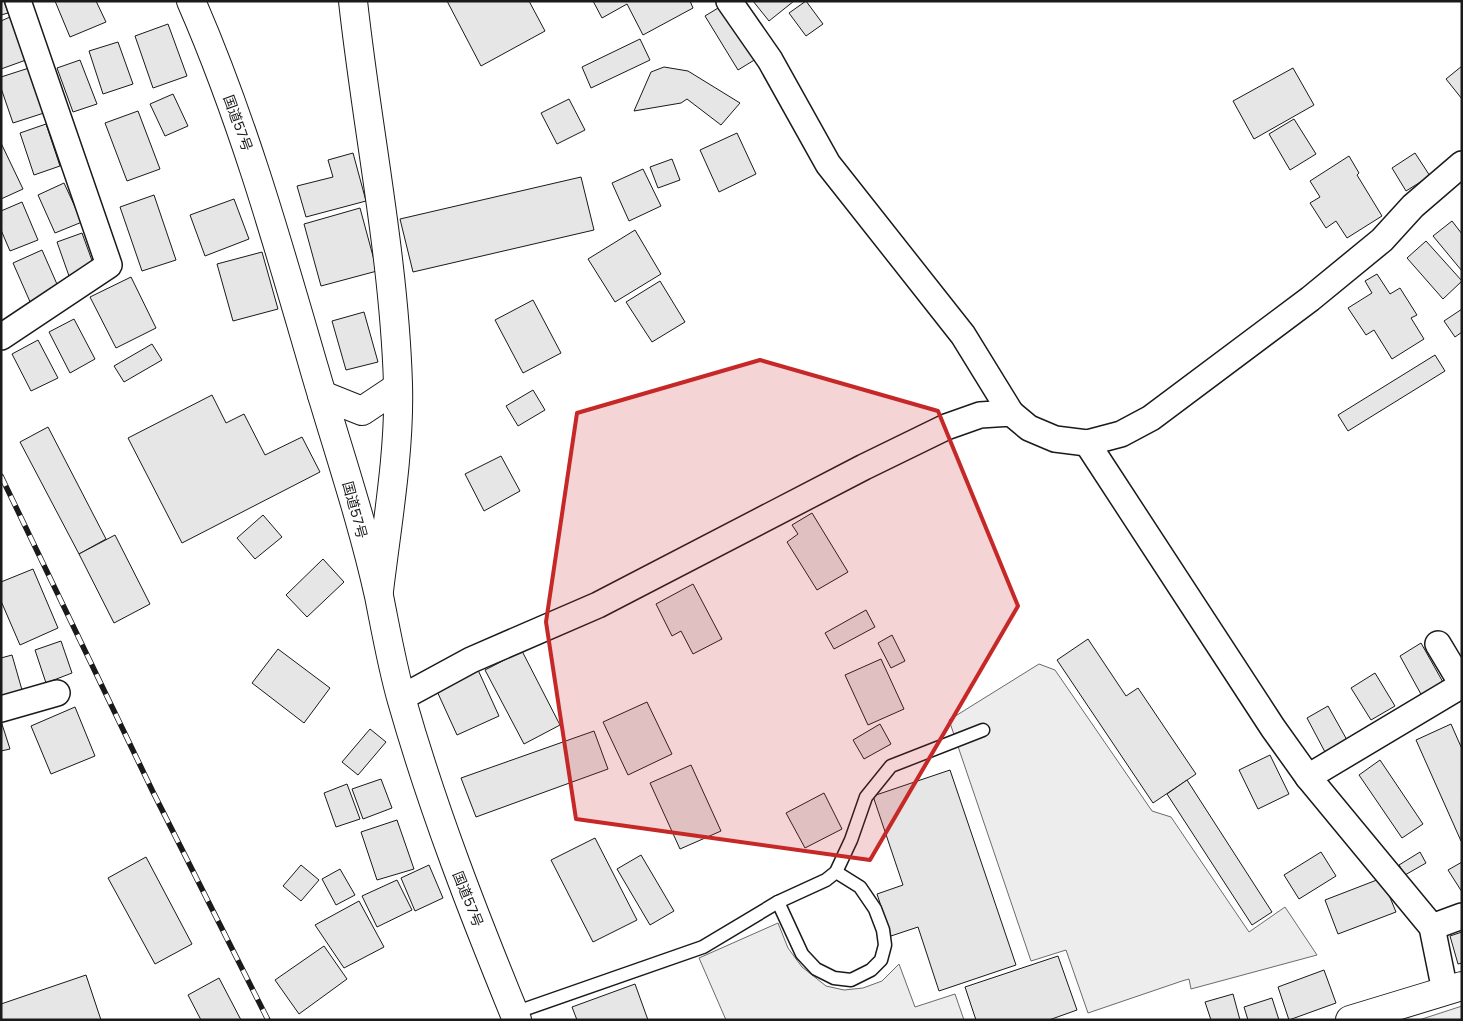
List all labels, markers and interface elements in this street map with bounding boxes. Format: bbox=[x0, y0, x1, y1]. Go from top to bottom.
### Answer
street label: 国道57号 bbox=[219, 92, 257, 154]
street label: 国道57号 bbox=[338, 479, 372, 541]
street label: 国道57号 bbox=[448, 868, 488, 930]

